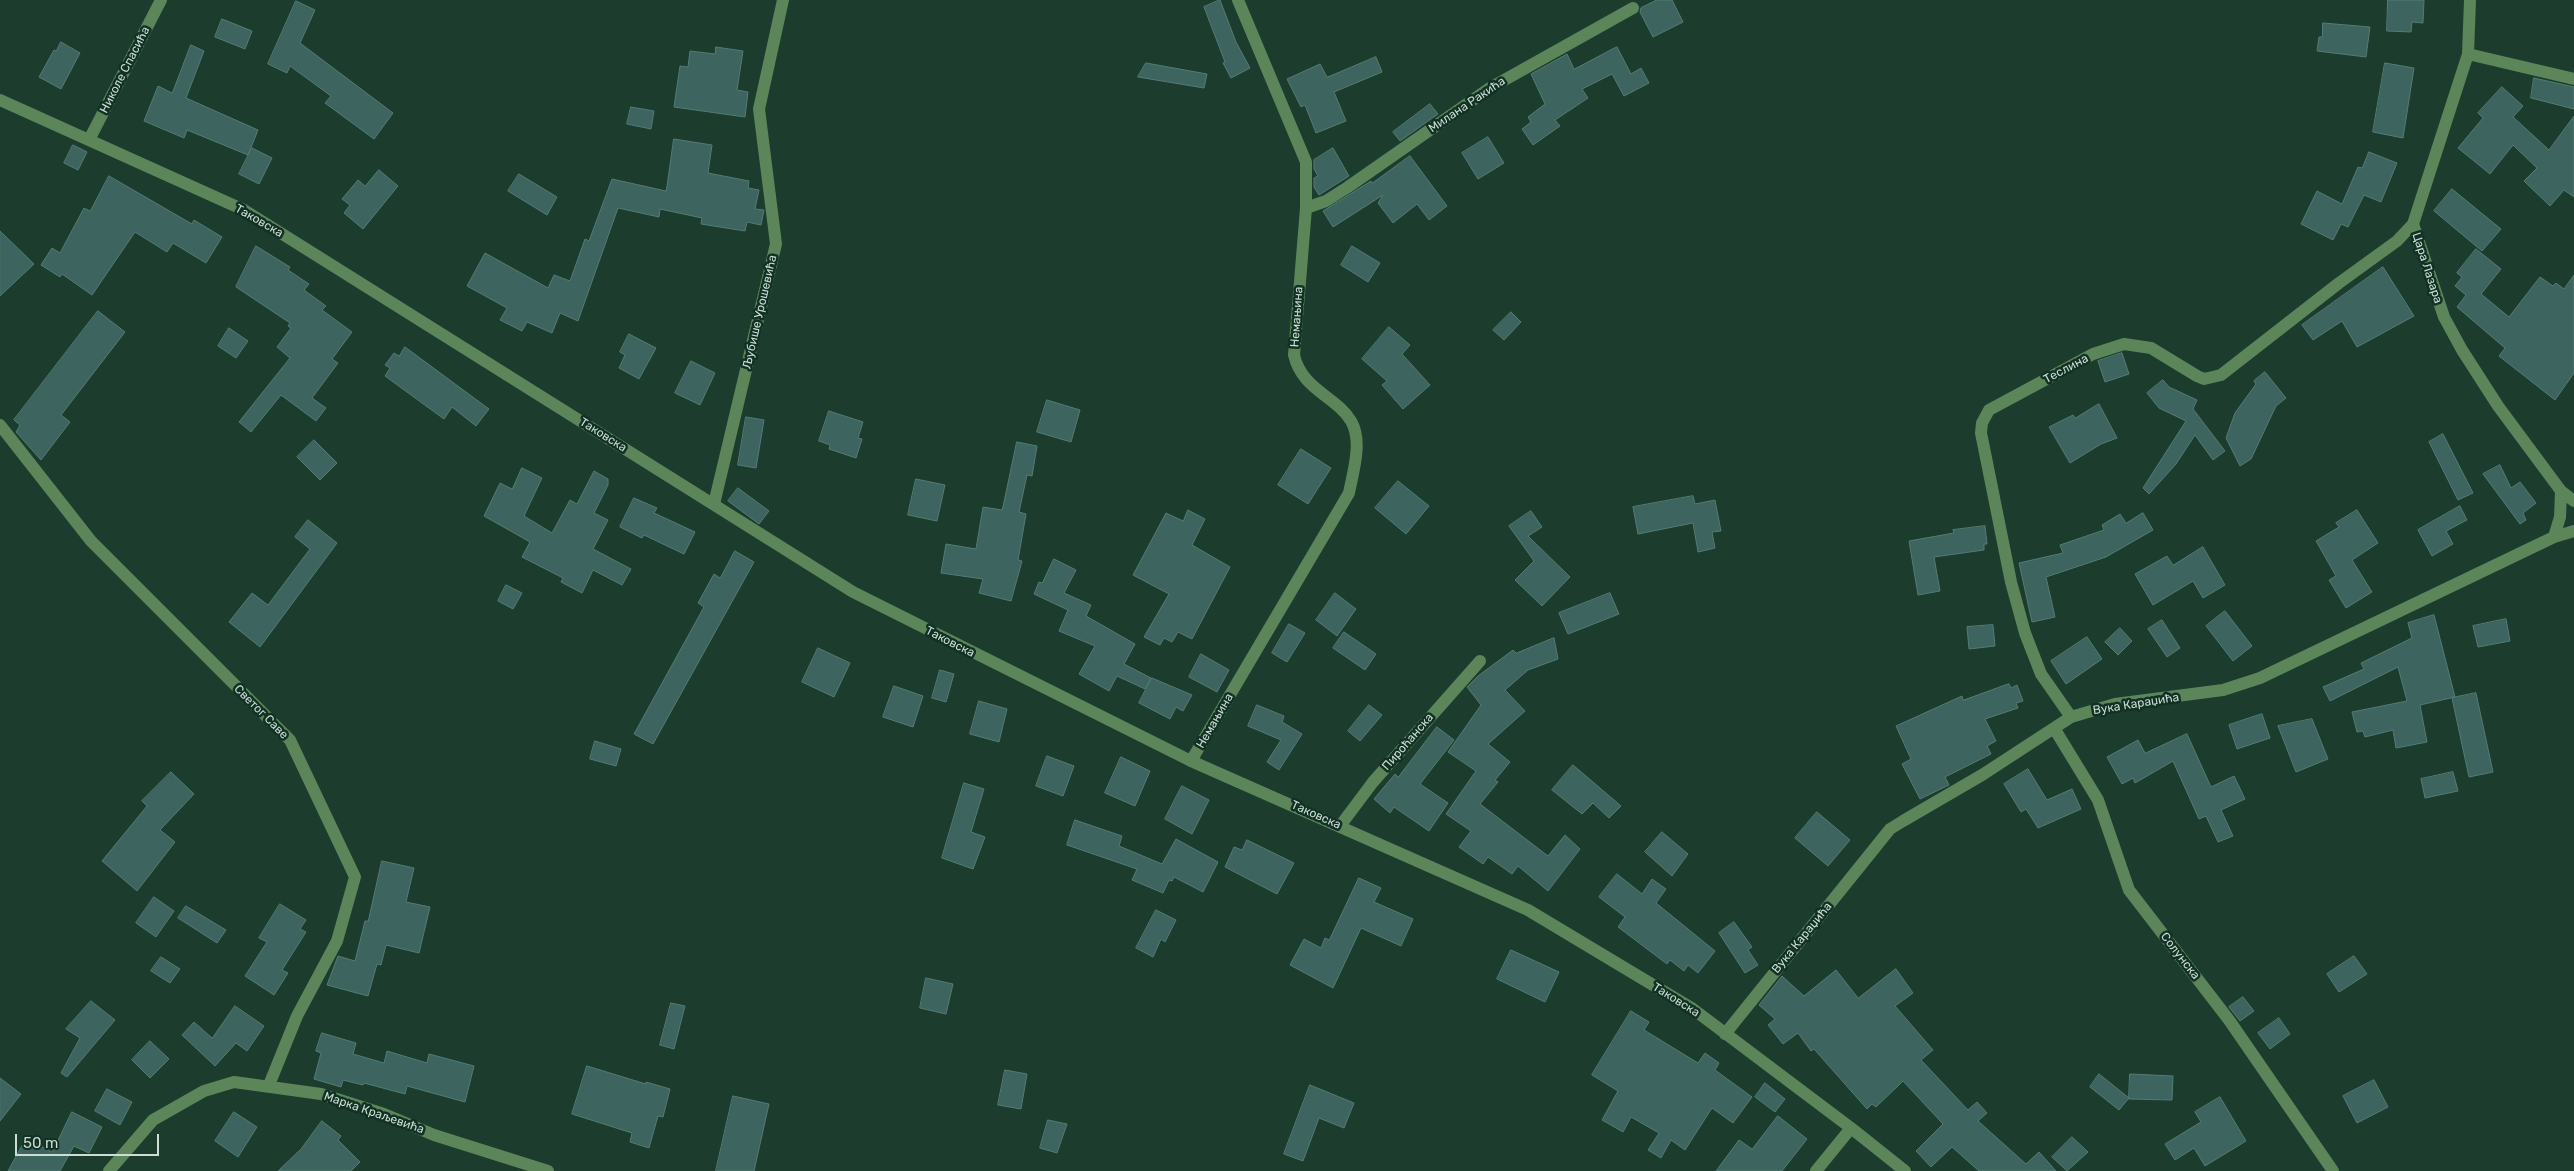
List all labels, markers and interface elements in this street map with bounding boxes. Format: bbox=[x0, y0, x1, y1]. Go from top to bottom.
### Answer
street label: Николе Спасића bbox=[97, 24, 153, 116]
street label: Милана Ракића bbox=[1426, 74, 1508, 136]
street label: Таковска bbox=[232, 202, 286, 240]
street label: Цара Лазара bbox=[2409, 231, 2445, 305]
street label: Љубише Урошевића bbox=[740, 254, 780, 370]
street label: Немањина bbox=[1288, 286, 1306, 348]
street label: Теслина bbox=[2041, 351, 2091, 387]
street label: Таковска bbox=[577, 415, 629, 455]
street label: Таковска bbox=[923, 624, 977, 660]
street label: Светог Саве bbox=[231, 682, 291, 742]
street label: Вука Караџића bbox=[2092, 690, 2180, 718]
street label: Немањина bbox=[1194, 691, 1236, 751]
street label: Пироћанска bbox=[1379, 711, 1437, 773]
street label: Таковска bbox=[1289, 798, 1343, 832]
street label: Вука Караџића bbox=[1769, 900, 1835, 976]
street label: Солунска bbox=[2157, 930, 2203, 982]
street label: Таковска bbox=[1650, 980, 1702, 1020]
street label: Марка Краљевића bbox=[322, 1089, 426, 1137]
scale bar bbox=[18, 1124, 161, 1156]
text: 50 m bbox=[23, 1134, 58, 1152]

